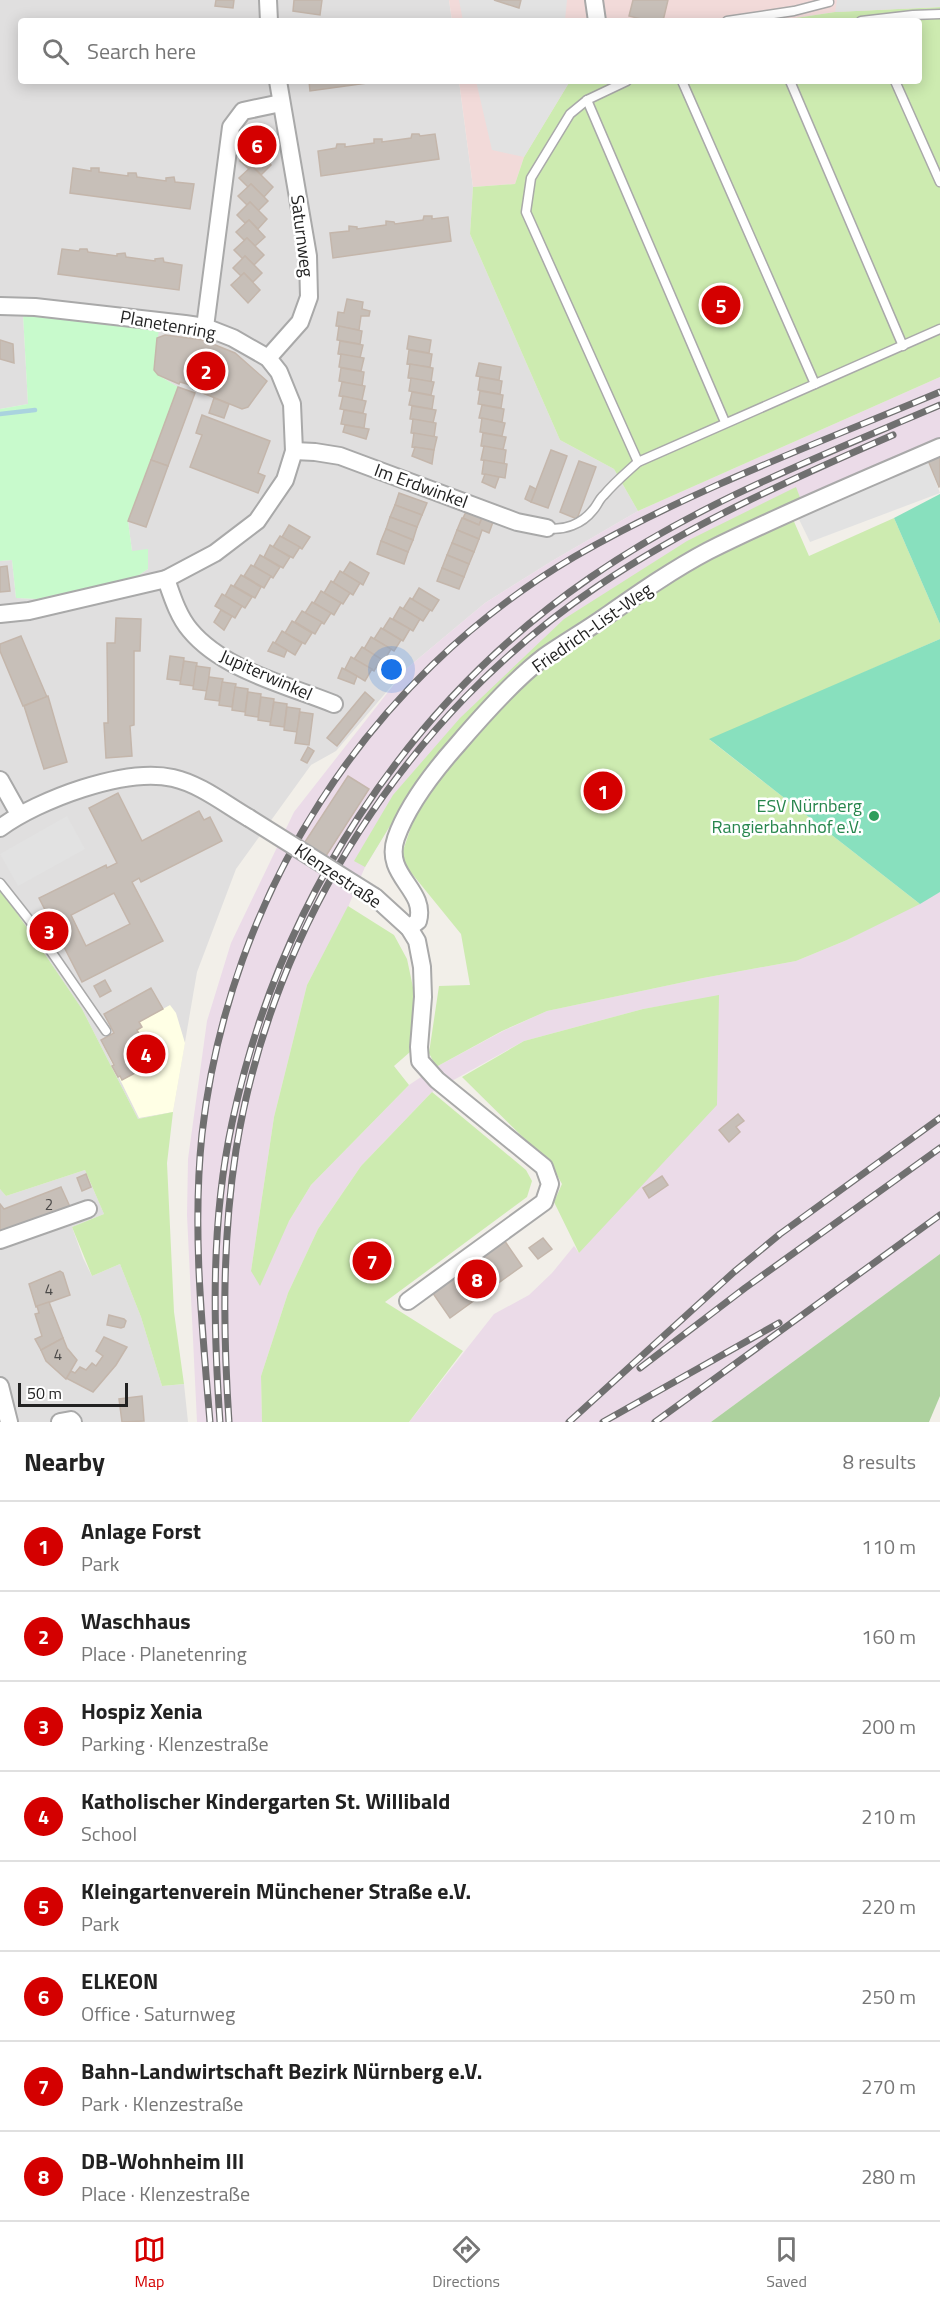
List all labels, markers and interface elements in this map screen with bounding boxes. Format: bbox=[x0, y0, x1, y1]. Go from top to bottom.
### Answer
search box bbox=[18, 18, 922, 84]
text: Search here bbox=[87, 34, 196, 68]
icon: search bbox=[39, 35, 72, 68]
pin: 6 bbox=[238, 122, 276, 168]
street label: Saturnweg bbox=[284, 193, 321, 278]
pin: 5 bbox=[702, 282, 740, 328]
street label: Planetenring bbox=[118, 303, 218, 346]
pin: 2 bbox=[186, 348, 226, 394]
street label: Im Erdwinkel bbox=[371, 456, 472, 515]
street label: Friedrich-List-Weg bbox=[526, 576, 658, 679]
street label: Jupiterwinkel bbox=[216, 642, 317, 707]
your location bbox=[377, 655, 406, 684]
pin: 1 bbox=[584, 768, 622, 814]
place label: ESV Nürnberg Rangierbahnhof e.V. bbox=[711, 792, 862, 840]
marker: ESV Nürnberg Rangierbahnhof e.V. bbox=[867, 809, 881, 823]
street label: Klenzestraße bbox=[289, 837, 387, 915]
pin: 3 bbox=[29, 908, 68, 954]
pin: 4 bbox=[126, 1032, 166, 1076]
house number: 2 bbox=[45, 1193, 53, 1216]
pin: 7 bbox=[352, 1238, 392, 1284]
pin: 8 bbox=[458, 1256, 496, 1302]
house number: 4 bbox=[45, 1278, 53, 1301]
house number: 4 bbox=[54, 1343, 62, 1366]
scale bar bbox=[18, 1380, 128, 1408]
text: 50 m bbox=[27, 1381, 62, 1405]
text: Nearby bbox=[24, 1442, 105, 1481]
text: 8 results bbox=[843, 1446, 916, 1477]
text: Anlage Forst bbox=[81, 1514, 201, 1548]
text: 1 bbox=[38, 1531, 49, 1562]
text: 110 m bbox=[861, 1531, 916, 1562]
text: Park bbox=[81, 1548, 119, 1579]
text: Waschhaus bbox=[81, 1604, 191, 1638]
text: 2 bbox=[38, 1621, 49, 1652]
text: 160 m bbox=[861, 1621, 916, 1652]
text: Place · Planetenring bbox=[81, 1638, 247, 1669]
text: Hospiz Xenia bbox=[81, 1694, 203, 1728]
text: 3 bbox=[38, 1711, 49, 1742]
text: 200 m bbox=[861, 1711, 916, 1742]
text: Parking · Klenzestraße bbox=[81, 1728, 269, 1759]
text: Katholischer Kindergarten St. Willibald bbox=[81, 1784, 450, 1818]
text: 4 bbox=[38, 1801, 49, 1832]
text: 210 m bbox=[861, 1801, 916, 1832]
text: School bbox=[81, 1818, 137, 1849]
text: Kleingartenverein Münchener Straße e.V. bbox=[81, 1874, 471, 1908]
text: 5 bbox=[38, 1891, 49, 1922]
text: 220 m bbox=[861, 1891, 916, 1922]
text: Park bbox=[81, 1908, 119, 1939]
text: ELKEON bbox=[81, 1964, 158, 1998]
text: 6 bbox=[38, 1981, 49, 2012]
text: 250 m bbox=[861, 1981, 916, 2012]
text: Office · Saturnweg bbox=[81, 1998, 235, 2029]
text: Bahn-Landwirtschaft Bezirk Nürnberg e.V. bbox=[81, 2054, 482, 2088]
text: 7 bbox=[38, 2071, 49, 2102]
text: 270 m bbox=[861, 2071, 916, 2102]
text: Park · Klenzestraße bbox=[81, 2088, 243, 2119]
text: DB-Wohnheim III bbox=[81, 2144, 244, 2178]
text: 8 bbox=[38, 2161, 49, 2192]
text: 280 m bbox=[861, 2161, 916, 2192]
text: Place · Klenzestraße bbox=[81, 2178, 250, 2209]
tab: Map bbox=[133, 2233, 166, 2293]
tab: Directions bbox=[432, 2233, 500, 2293]
tab: Saved bbox=[766, 2233, 807, 2293]

